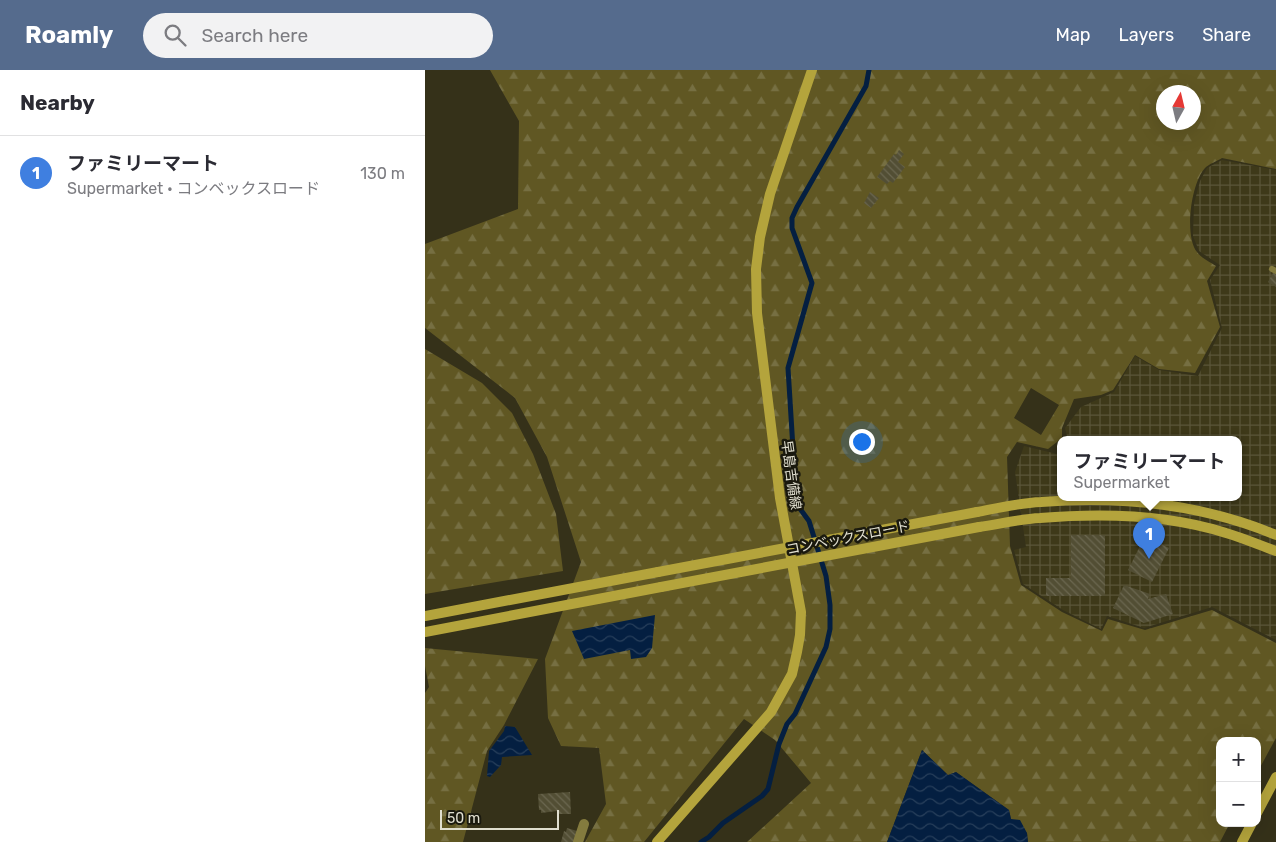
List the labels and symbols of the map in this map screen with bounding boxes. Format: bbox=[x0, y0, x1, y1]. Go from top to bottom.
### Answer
north arrow bbox=[1156, 85, 1201, 130]
your location bbox=[849, 429, 875, 455]
street label: 早島吉備線 bbox=[778, 439, 804, 511]
street label: コンベックスロード bbox=[785, 518, 911, 558]
pin: 1 bbox=[1133, 518, 1165, 559]
scale bar bbox=[440, 807, 559, 830]

